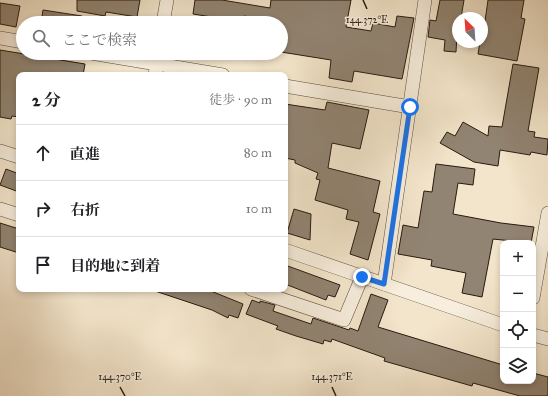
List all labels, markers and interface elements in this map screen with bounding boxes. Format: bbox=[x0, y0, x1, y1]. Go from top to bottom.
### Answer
north arrow bbox=[452, 12, 488, 48]
text: 144.372°E bbox=[346, 14, 388, 26]
search box bbox=[16, 16, 288, 60]
icon: search bbox=[30, 27, 52, 49]
text: ここで検索 bbox=[62, 31, 137, 49]
text: 2 分 bbox=[32, 90, 61, 111]
text: 徒歩 · 90 m bbox=[209, 92, 272, 108]
route start bbox=[401, 98, 419, 116]
icon: ahead bbox=[32, 142, 54, 164]
text: 直進 bbox=[70, 145, 100, 163]
text: 80 m bbox=[244, 145, 272, 161]
icon: right bbox=[32, 198, 54, 220]
text: 右折 bbox=[70, 201, 100, 219]
text: 10 m bbox=[246, 201, 272, 217]
map controls bbox=[500, 240, 536, 384]
button: + bbox=[500, 240, 536, 276]
icon: arrive bbox=[32, 254, 54, 276]
text: 目的地に到着 bbox=[70, 257, 160, 275]
route end bbox=[353, 268, 371, 286]
button: − bbox=[500, 276, 536, 312]
button: locate bbox=[500, 312, 536, 348]
button: layers bbox=[500, 348, 536, 384]
text: 144.370°E bbox=[98, 371, 142, 383]
text: 144.371°E bbox=[311, 371, 353, 383]

